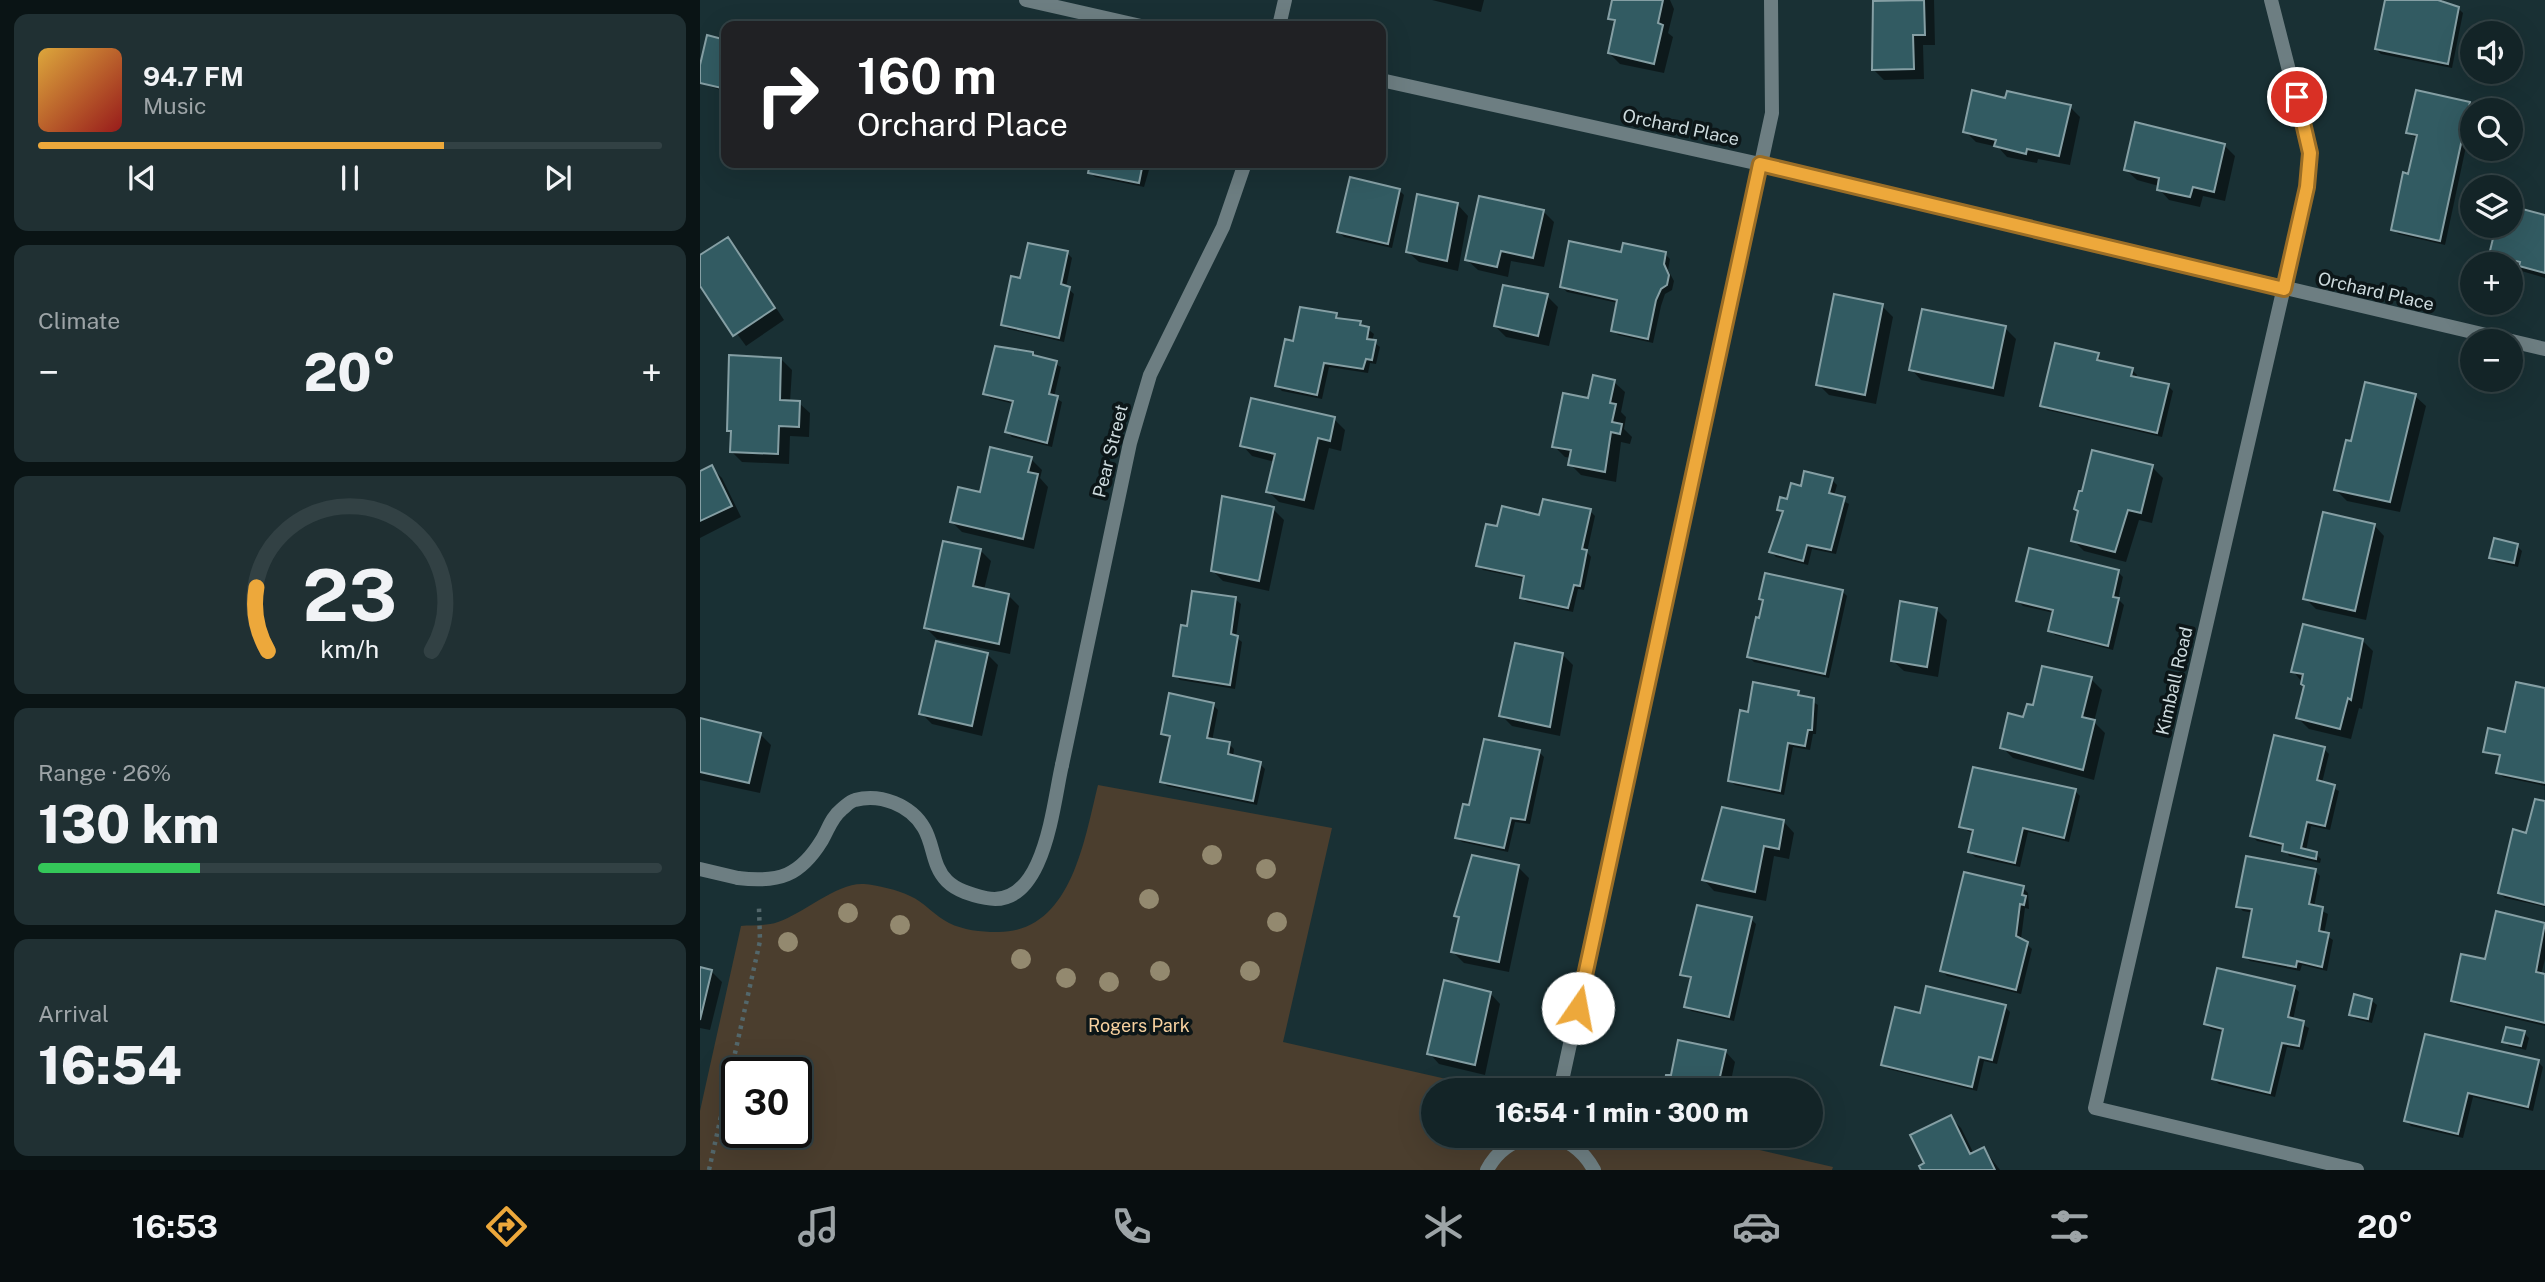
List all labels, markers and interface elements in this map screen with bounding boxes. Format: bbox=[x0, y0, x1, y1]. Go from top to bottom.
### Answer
map controls bbox=[2460, 21, 2523, 392]
button: sound bbox=[2460, 21, 2523, 84]
text: 160 m bbox=[857, 47, 997, 105]
icon: right bbox=[742, 49, 833, 140]
text: 94.7 FM bbox=[143, 61, 244, 92]
pin bbox=[2267, 67, 2327, 127]
icon: arrive bbox=[2278, 78, 2316, 116]
text: Music bbox=[143, 92, 207, 119]
button: search bbox=[2460, 98, 2523, 161]
street label: Orchard Place bbox=[1621, 104, 1741, 150]
text: Orchard Place bbox=[857, 106, 1068, 143]
icon: previous bbox=[123, 159, 161, 197]
icon: pause bbox=[331, 159, 369, 197]
icon: next bbox=[539, 159, 577, 197]
button: layers bbox=[2460, 175, 2523, 238]
button: + bbox=[2460, 252, 2523, 315]
street label: Orchard Place bbox=[2316, 267, 2436, 315]
text: Climate bbox=[38, 307, 120, 334]
button: − bbox=[2460, 329, 2523, 392]
text: 20° bbox=[303, 342, 397, 403]
text: − bbox=[38, 350, 59, 395]
text: + bbox=[641, 350, 662, 395]
street label: Pear Street bbox=[1088, 402, 1132, 500]
text: 23 bbox=[303, 552, 397, 637]
street label: Kimball Road bbox=[2151, 625, 2197, 737]
text: km/h bbox=[321, 634, 379, 664]
text: Range · 26% bbox=[38, 759, 171, 786]
text: 130 km bbox=[38, 794, 220, 855]
position arrow bbox=[1541, 971, 1615, 1045]
text: Arrival bbox=[38, 1000, 109, 1027]
park label: Rogers Park bbox=[1088, 1015, 1190, 1036]
text: 16:54 bbox=[38, 1035, 182, 1096]
speed limit sign: 30 bbox=[721, 1057, 812, 1148]
text: 16:54 · 1 min · 300 m bbox=[1495, 1097, 1749, 1128]
icon: directions bbox=[482, 1202, 531, 1251]
icon: music bbox=[794, 1202, 843, 1251]
icon: phone bbox=[1107, 1202, 1156, 1251]
icon: climate bbox=[1419, 1202, 1468, 1251]
icon: car bbox=[1732, 1202, 1781, 1251]
icon: filters bbox=[2045, 1202, 2094, 1251]
text: 16:53 bbox=[132, 1208, 218, 1245]
text: 20° bbox=[2357, 1208, 2413, 1245]

